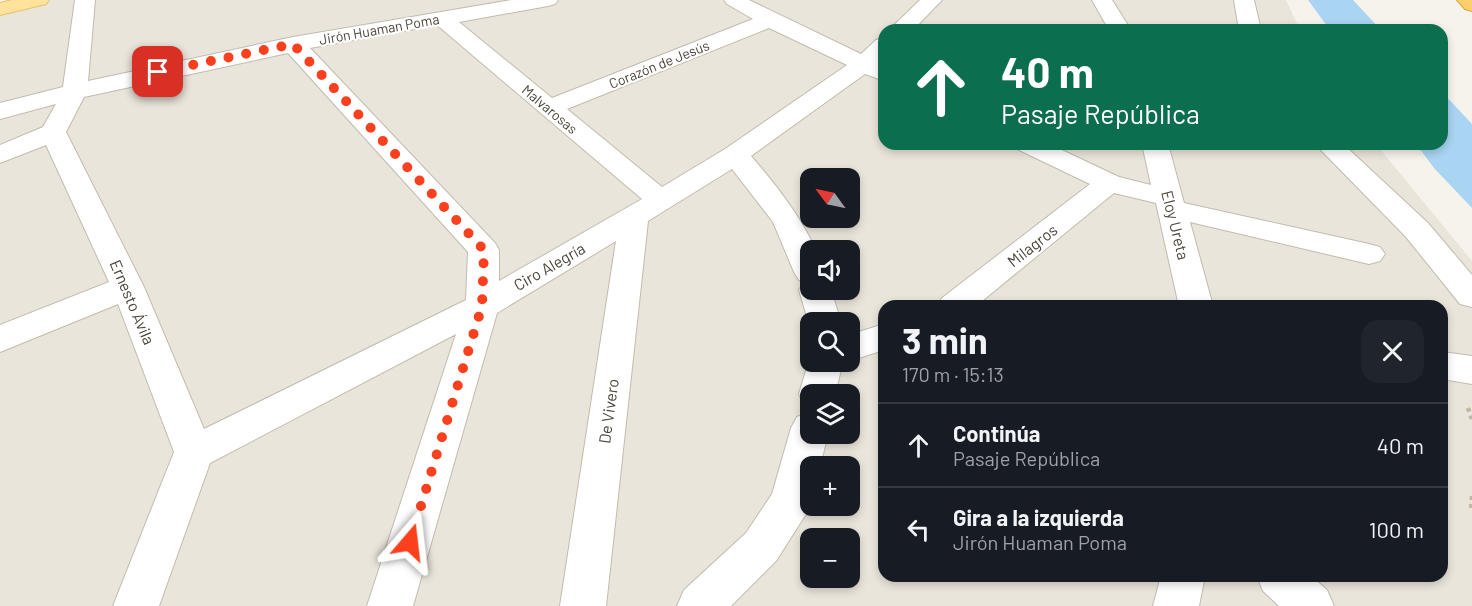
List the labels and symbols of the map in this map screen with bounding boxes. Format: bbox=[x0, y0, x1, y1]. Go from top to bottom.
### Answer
street label: Jirón Huaman Poma bbox=[318, 10, 440, 48]
street label: Corazón de Jesús bbox=[606, 36, 712, 92]
pin bbox=[132, 46, 183, 97]
street label: Malvarosas bbox=[519, 81, 581, 137]
north arrow bbox=[800, 168, 860, 228]
street label: Eloy Ureta bbox=[1158, 188, 1194, 262]
street label: Milagros bbox=[1003, 220, 1061, 270]
street label: Ciro Alegría bbox=[510, 238, 588, 294]
street label: Ernesto Ávila bbox=[107, 257, 159, 347]
street label: De Vivero bbox=[594, 377, 622, 445]
position arrow bbox=[378, 510, 442, 574]

